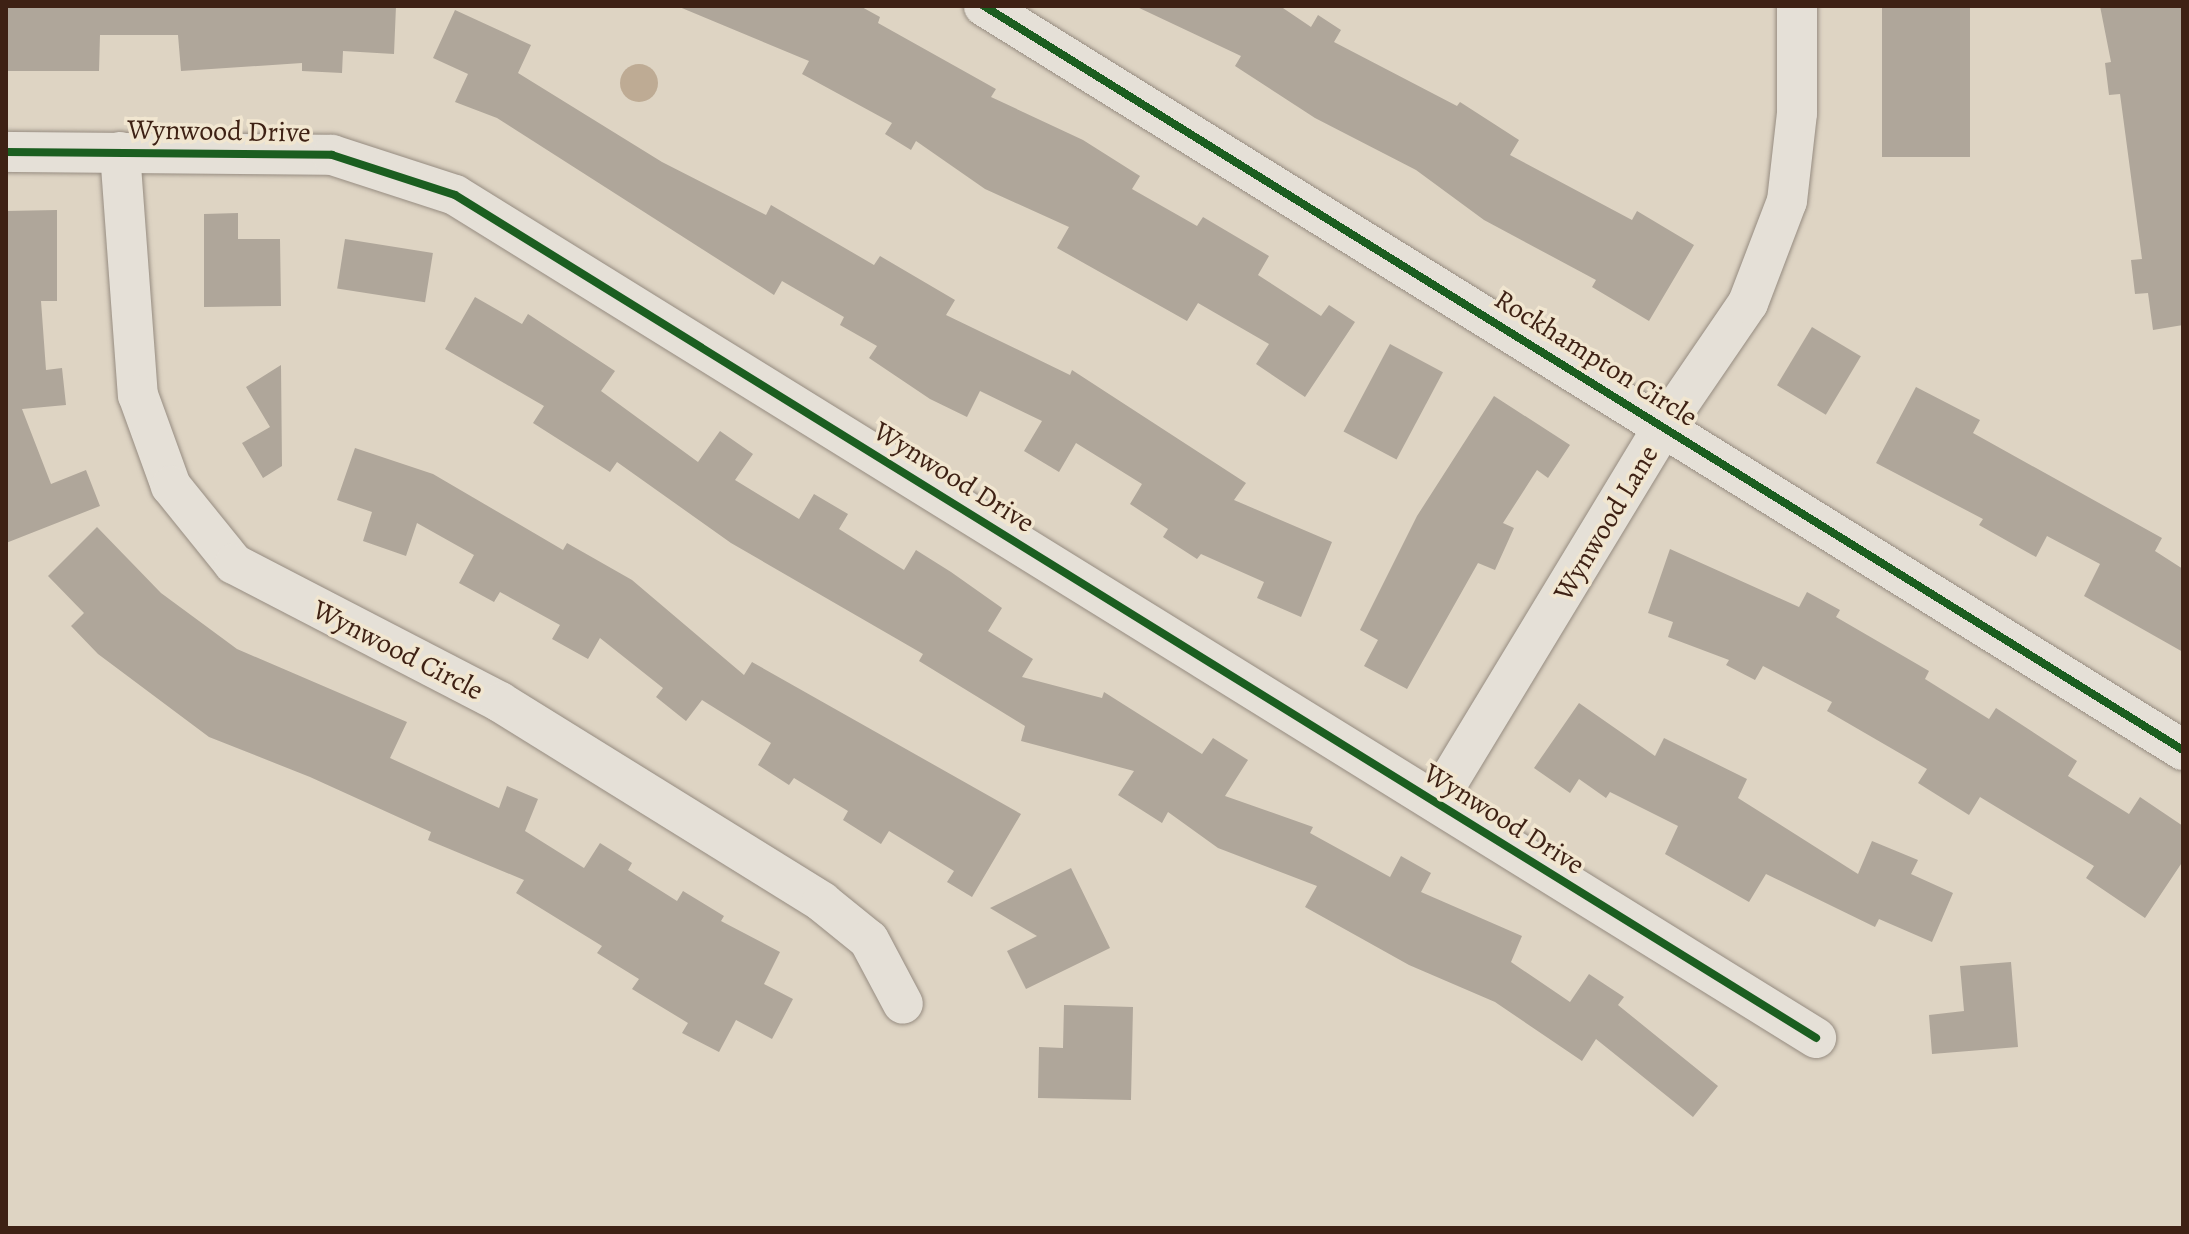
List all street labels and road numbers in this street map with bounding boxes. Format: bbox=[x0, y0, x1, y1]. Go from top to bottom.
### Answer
street label: Wynwood Drive bbox=[127, 113, 311, 149]
street label: Rockhampton Circle bbox=[1488, 282, 1704, 434]
street label: Wynwood Drive bbox=[867, 414, 1041, 540]
street label: Wynwood Lane bbox=[1546, 439, 1666, 607]
street label: Wynwood Circle bbox=[307, 593, 489, 707]
street label: Wynwood Drive bbox=[1417, 756, 1591, 882]

